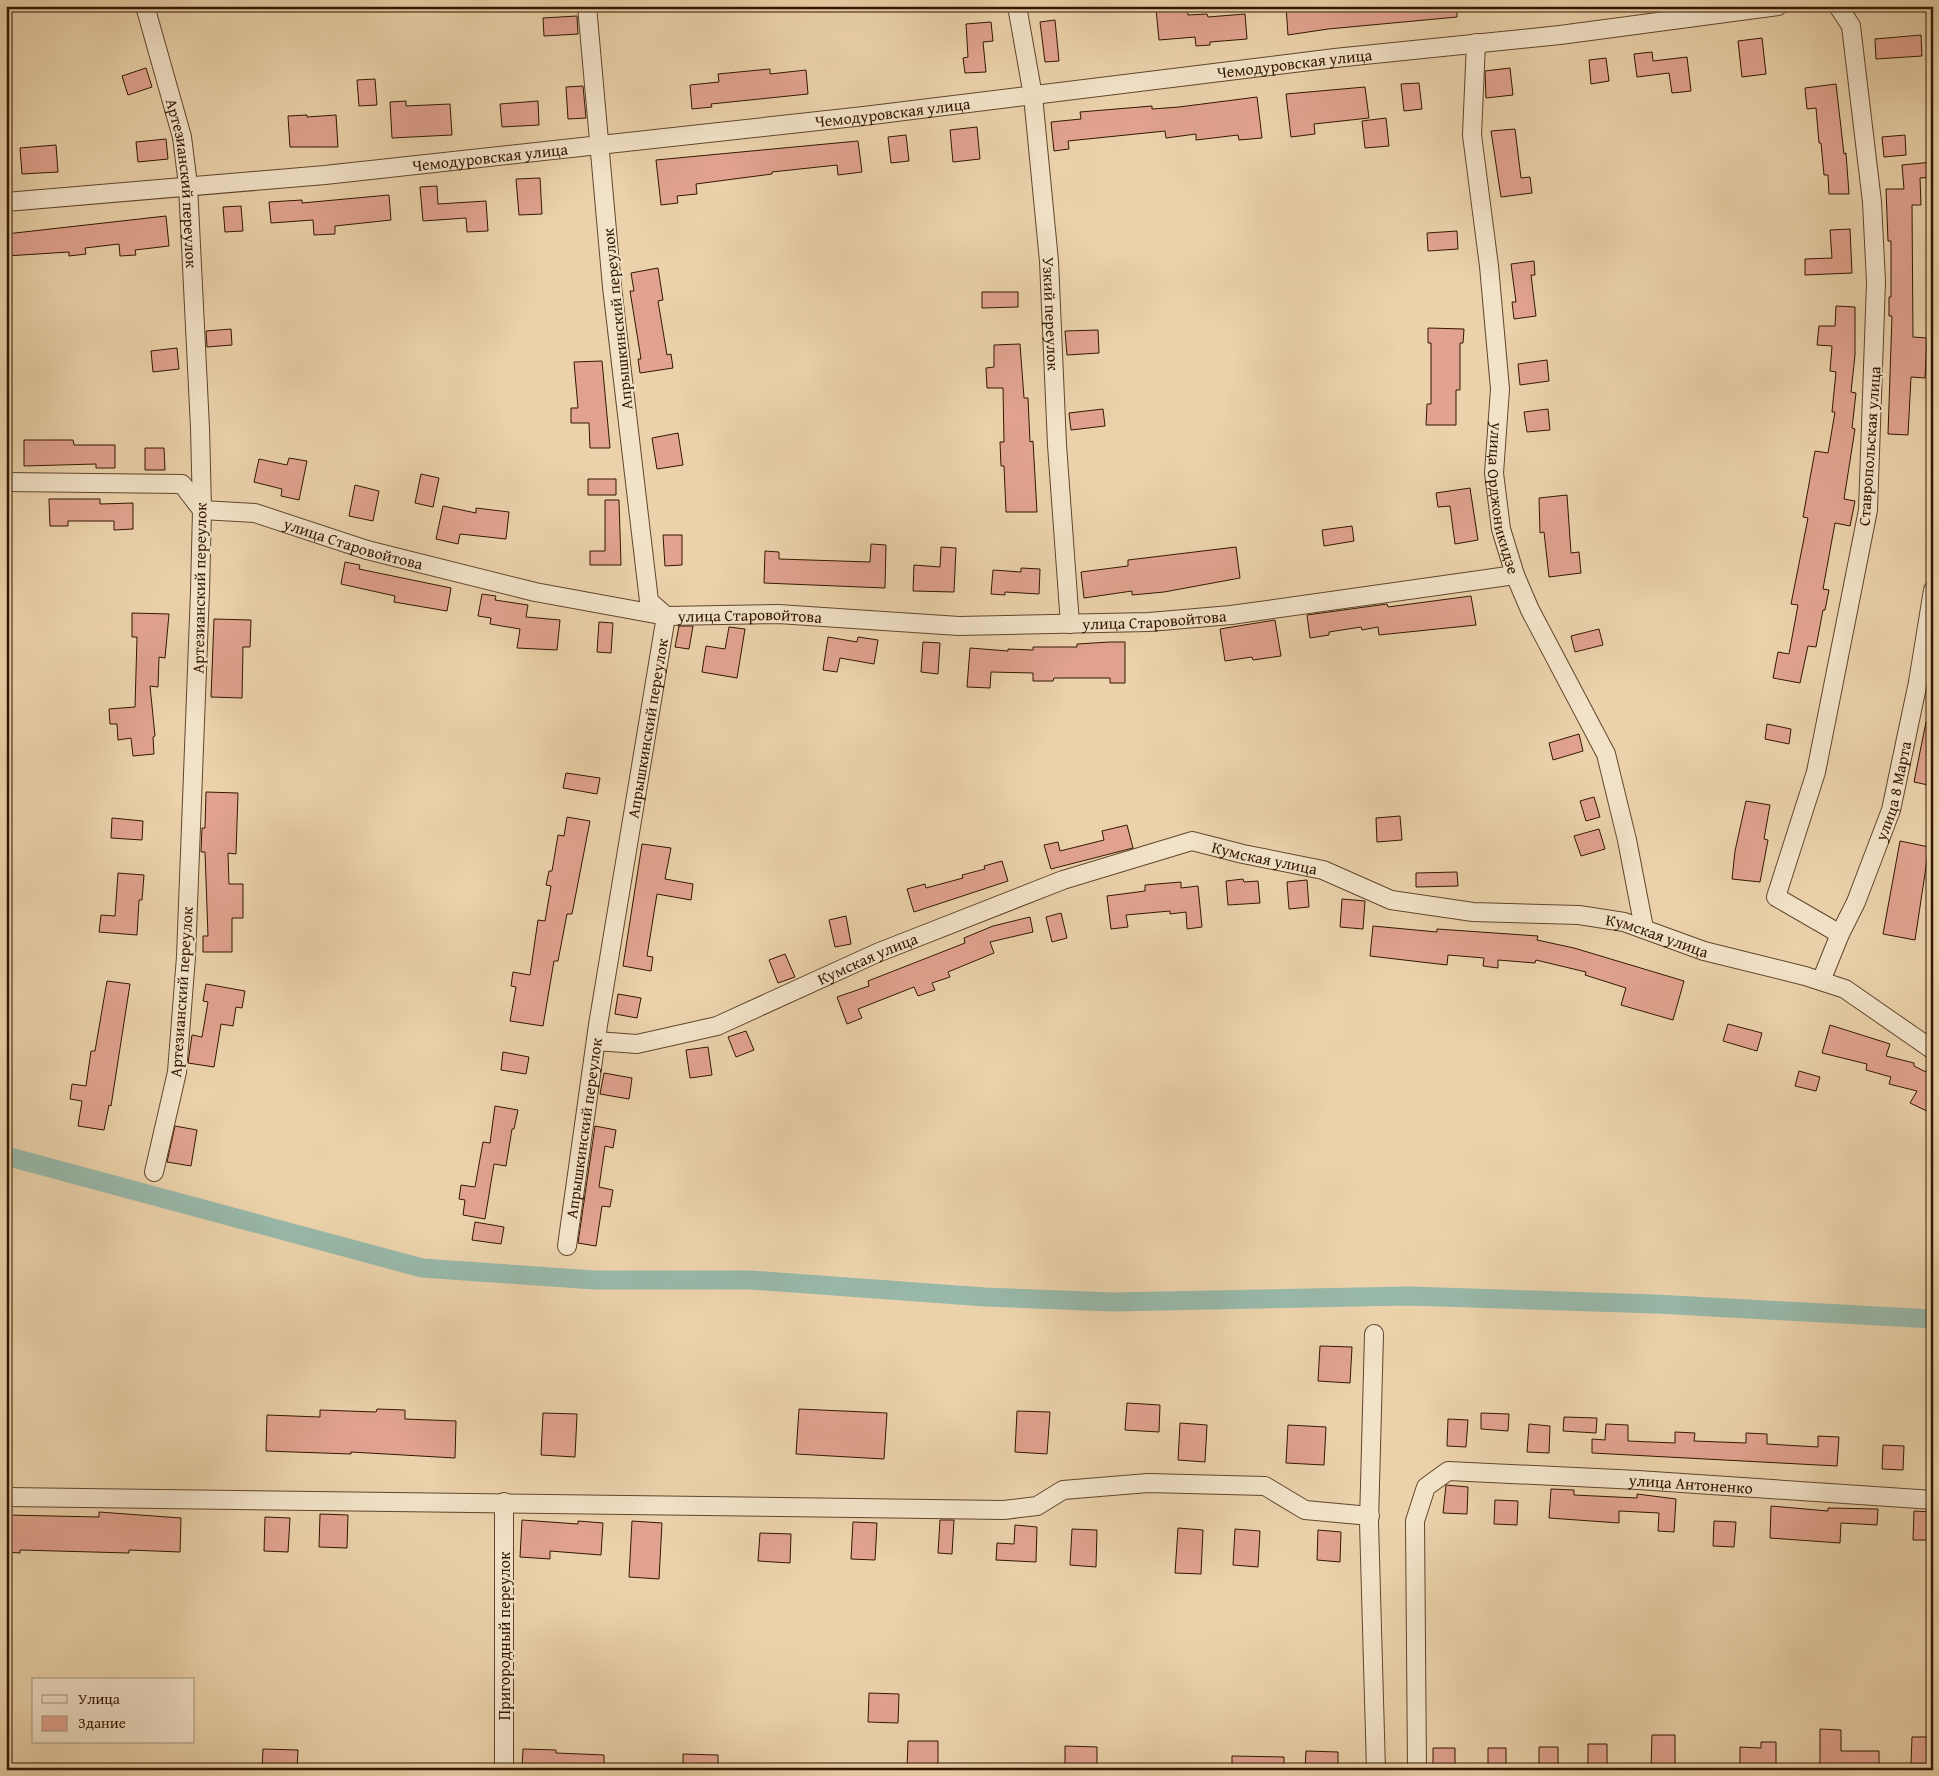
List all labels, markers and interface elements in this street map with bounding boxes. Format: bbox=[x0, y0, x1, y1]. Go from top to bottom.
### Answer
street label: Чемодуровская улица bbox=[1215, 42, 1374, 84]
street label: Чемодуровская улица bbox=[813, 91, 972, 133]
street label: Артезианский переулок bbox=[160, 95, 204, 269]
street label: Чемодуровская улица bbox=[411, 136, 569, 177]
street label: Апрышкинский переулок bbox=[595, 227, 638, 411]
street label: Узкий переулок bbox=[1037, 256, 1066, 372]
street label: Ставропольская улица bbox=[1851, 365, 1887, 527]
street label: улица Орджоникидзе bbox=[1482, 421, 1526, 577]
street label: Артезианский переулок bbox=[186, 502, 213, 674]
street label: улица Старовойтова bbox=[280, 511, 426, 576]
street label: улица Старовойтова bbox=[676, 602, 823, 629]
street label: улица Старовойтова bbox=[1081, 603, 1228, 635]
street label: Апрышкинский переулок bbox=[621, 636, 674, 820]
street label: улица 8 Марта bbox=[1868, 738, 1917, 845]
street label: Кумская улица bbox=[1209, 834, 1320, 881]
street label: Артезианский переулок bbox=[163, 905, 199, 1078]
street label: Кумская улица bbox=[1604, 907, 1711, 964]
street label: Кумская улица bbox=[813, 926, 921, 991]
street label: Апрышкинский переулок bbox=[559, 1036, 608, 1220]
street label: улица Антоненко bbox=[1627, 1468, 1754, 1500]
street label: Пригородный переулок bbox=[492, 1551, 516, 1720]
legend bbox=[32, 1678, 195, 1744]
text: Улица bbox=[78, 1688, 121, 1709]
text: Здание bbox=[78, 1712, 126, 1733]

